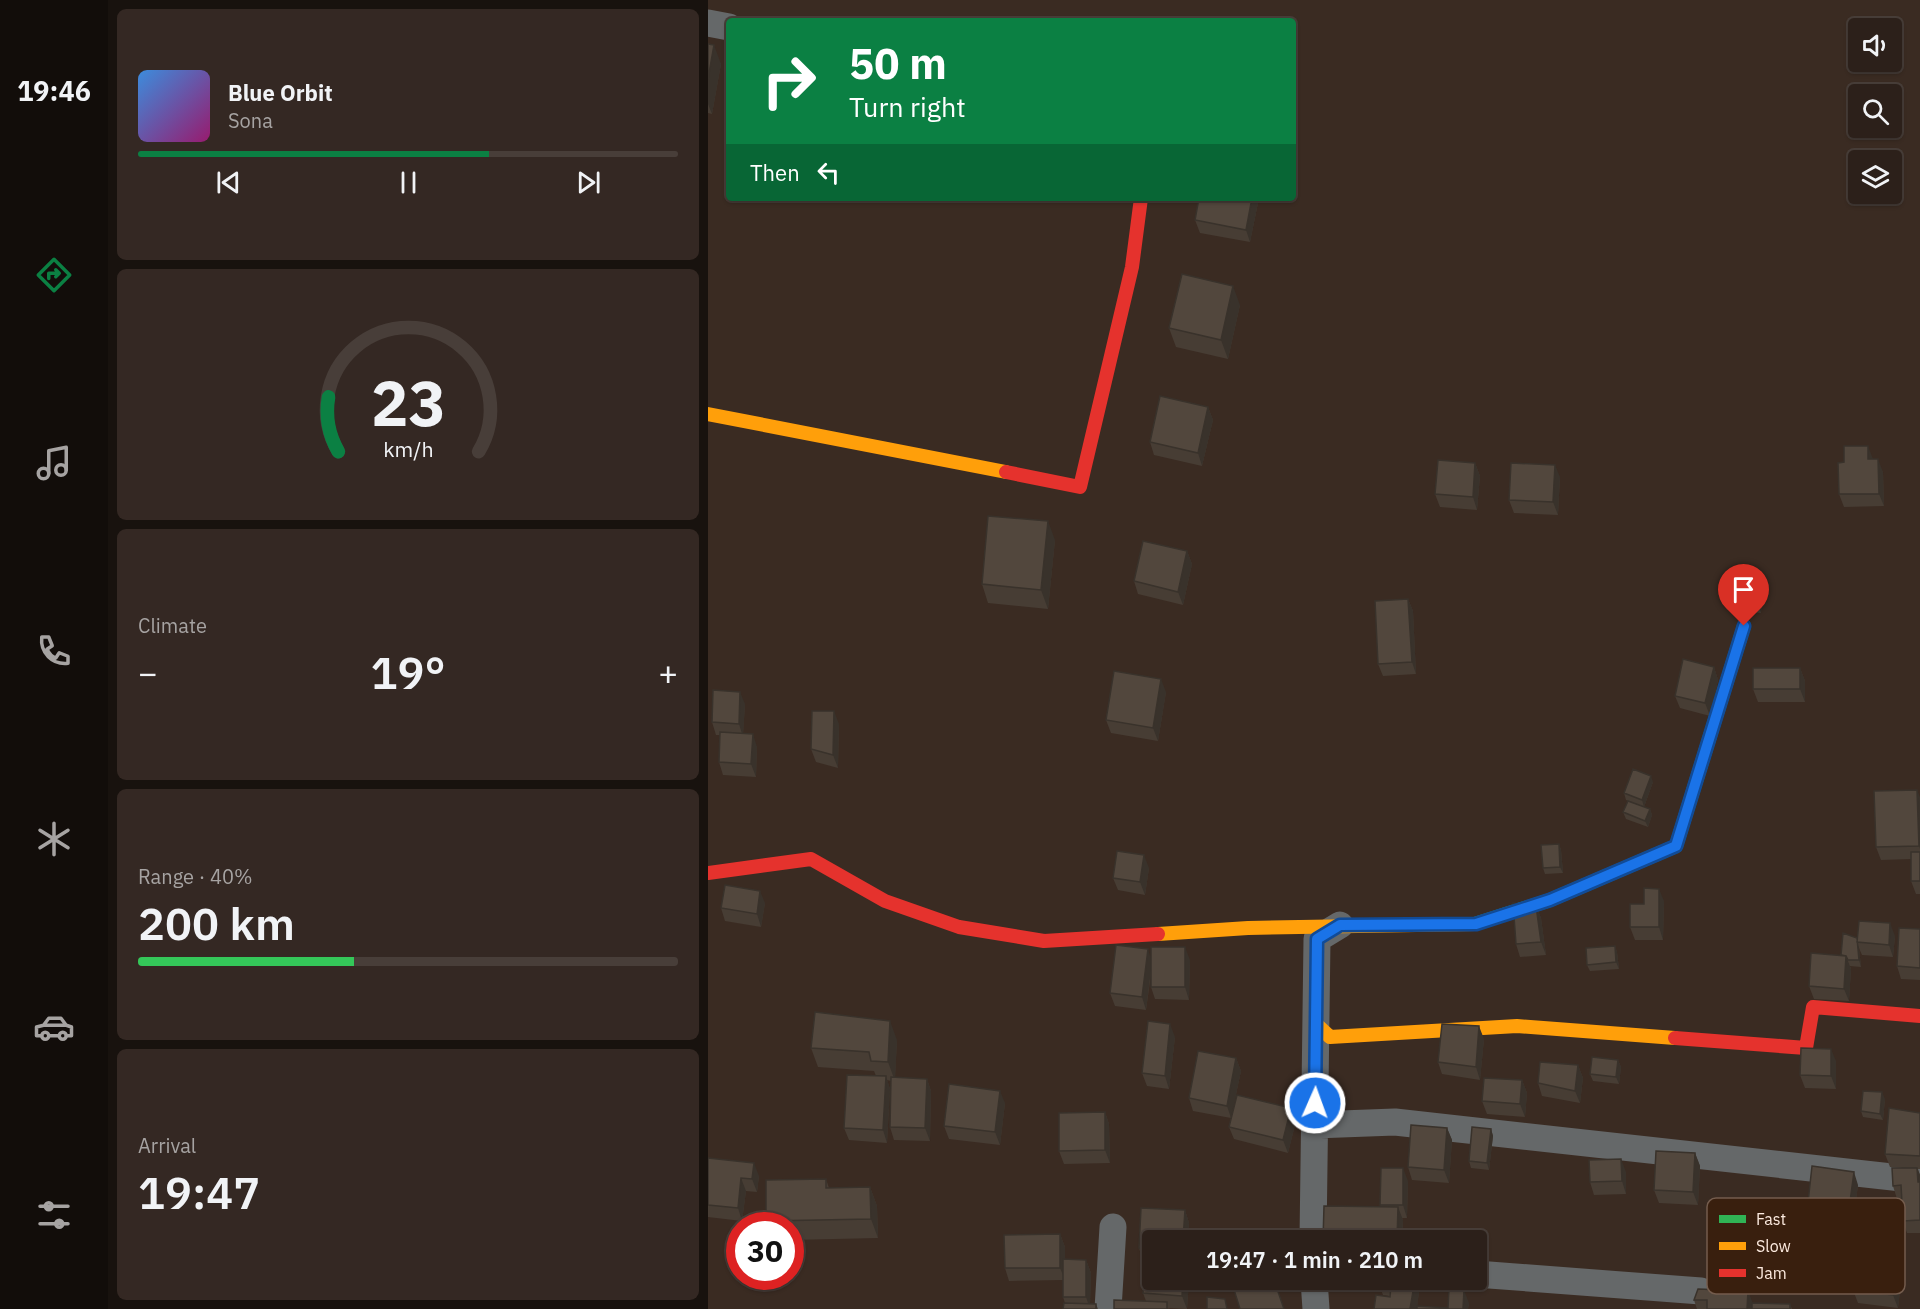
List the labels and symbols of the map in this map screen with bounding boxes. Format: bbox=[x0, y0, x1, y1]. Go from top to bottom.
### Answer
pin bbox=[1718, 564, 1769, 626]
position arrow bbox=[1283, 1071, 1347, 1135]
legend bbox=[1707, 1198, 1905, 1294]
text: Fast bbox=[1756, 1209, 1786, 1229]
speed limit sign: 30 bbox=[726, 1212, 804, 1290]
text: Slow bbox=[1756, 1236, 1791, 1256]
text: Jam bbox=[1756, 1263, 1787, 1283]

